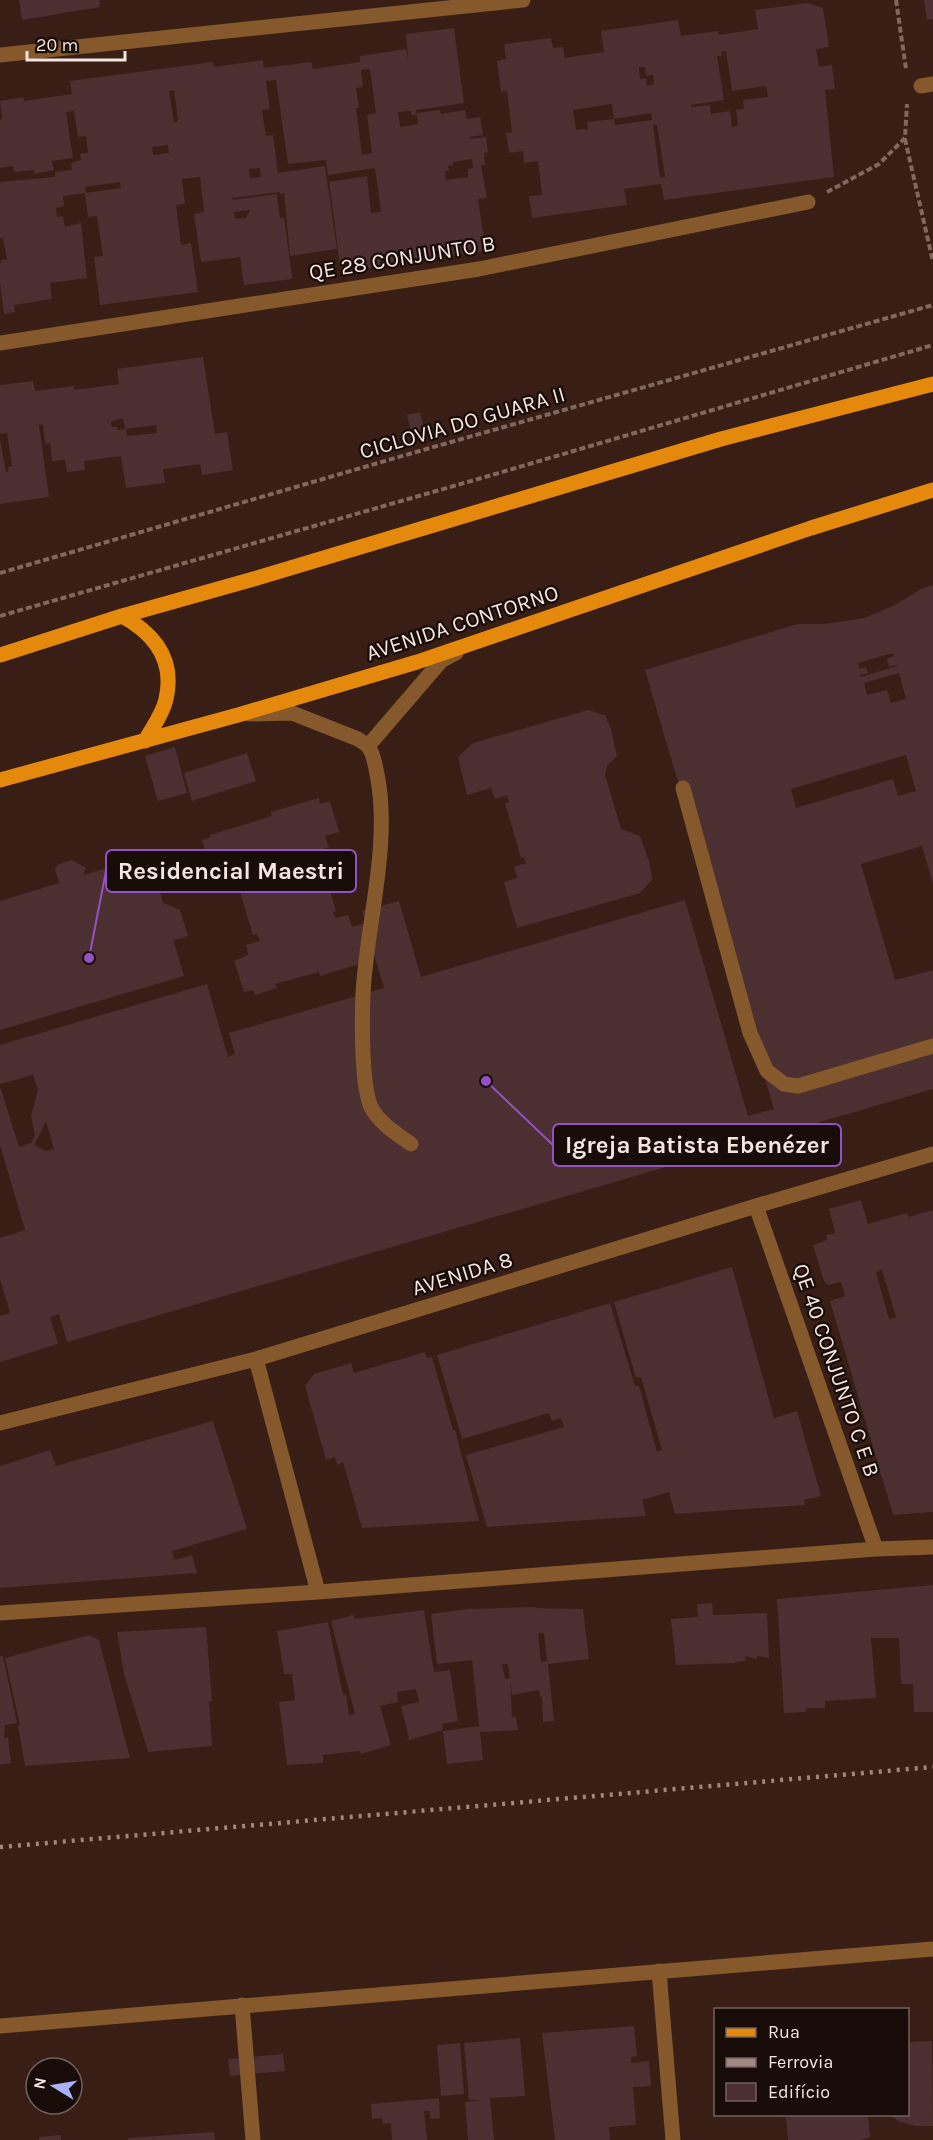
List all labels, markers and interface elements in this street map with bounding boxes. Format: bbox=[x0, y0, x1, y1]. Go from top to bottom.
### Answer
scale bar bbox=[27, 24, 124, 62]
text: 20 m bbox=[36, 34, 78, 56]
street label: QE 28 CONJUNTO B bbox=[307, 230, 497, 286]
street label: CICLOVIA DO GUARA II bbox=[356, 381, 568, 465]
street label: AVENIDA CONTORNO bbox=[363, 580, 562, 666]
callout: Residencial Maestri bbox=[106, 850, 356, 892]
text: Residencial Maestri bbox=[118, 857, 344, 885]
callout: Igreja Batista Ebenézer bbox=[553, 1124, 841, 1166]
text: Igreja Batista Ebenézer bbox=[565, 1131, 830, 1159]
street label: AVENIDA 8 bbox=[409, 1246, 516, 1302]
street label: QE 40 CONJUNTO C E B bbox=[787, 1260, 885, 1480]
legend bbox=[714, 2008, 909, 2116]
text: Rua bbox=[768, 2021, 800, 2043]
text: Ferrovia bbox=[768, 2051, 833, 2073]
north arrow bbox=[24, 2056, 84, 2116]
text: N bbox=[29, 2076, 50, 2091]
text: Edifício bbox=[768, 2081, 830, 2103]

